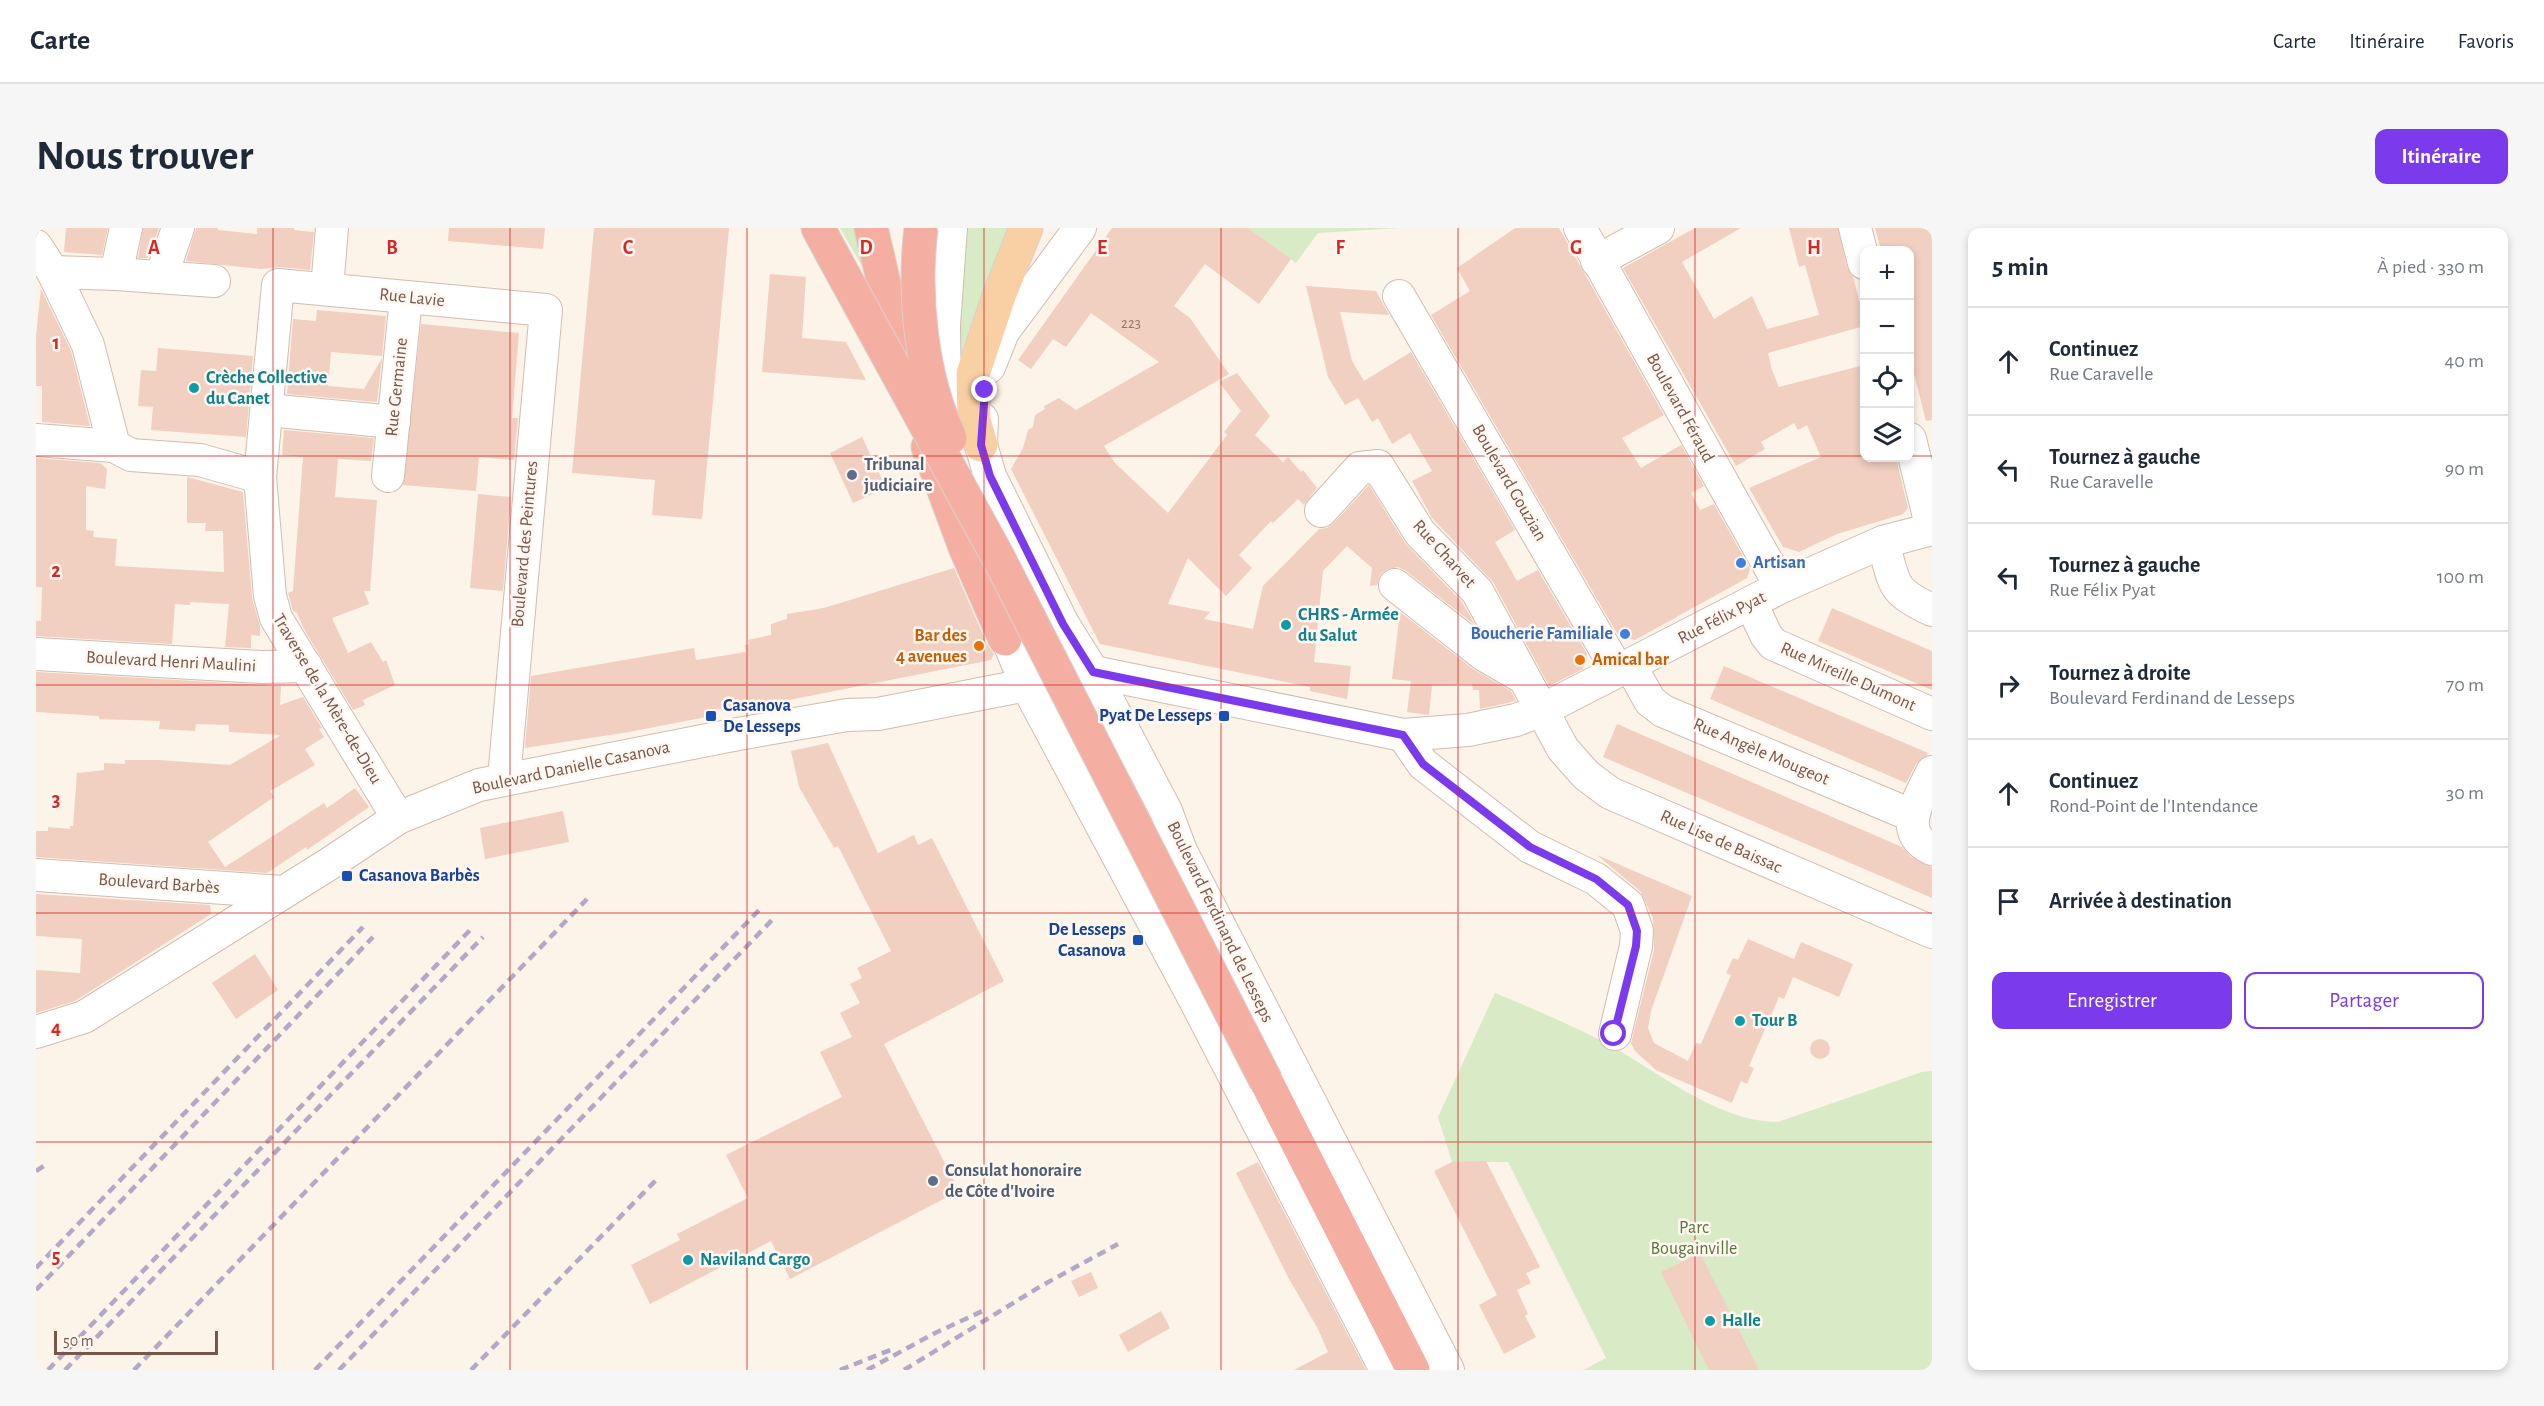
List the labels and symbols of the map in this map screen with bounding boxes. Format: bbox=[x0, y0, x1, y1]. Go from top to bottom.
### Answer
text: A bbox=[148, 238, 160, 258]
text: B bbox=[386, 238, 398, 258]
text: C bbox=[623, 238, 634, 258]
text: D bbox=[859, 238, 873, 258]
text: E bbox=[1097, 238, 1107, 258]
text: F bbox=[1335, 238, 1345, 258]
text: G bbox=[1570, 238, 1582, 258]
text: H bbox=[1807, 238, 1821, 258]
street label: Rue Lavie bbox=[378, 286, 446, 310]
house number: 223 bbox=[1121, 316, 1141, 331]
text: 1 bbox=[52, 333, 60, 353]
street label: Rue Germaine bbox=[383, 337, 411, 437]
street label: Boulevard Féraud bbox=[1643, 350, 1717, 466]
place label: Crèche Collective du Canet bbox=[206, 369, 327, 408]
route end bbox=[971, 376, 997, 402]
marker: Crèche Collective du Canet bbox=[187, 381, 201, 395]
street label: Boulevard Gouzian bbox=[1468, 422, 1550, 544]
place label: Tribunal judiciaire bbox=[864, 456, 932, 495]
street label: Boulevard des Peintures bbox=[509, 460, 541, 628]
marker: Tribunal judiciaire bbox=[845, 468, 859, 482]
street label: Rue Charvet bbox=[1409, 517, 1479, 592]
place label: Artisan bbox=[1753, 554, 1806, 572]
marker: Artisan bbox=[1734, 556, 1748, 570]
text: 2 bbox=[51, 561, 61, 581]
street label: Rue Félix Pyat bbox=[1675, 588, 1769, 648]
place label: CHRS - Armée du Salut bbox=[1298, 606, 1399, 645]
street label: Traverse de la Mère-de-Dieu bbox=[269, 611, 385, 787]
marker: CHRS - Armée du Salut bbox=[1279, 618, 1293, 632]
place label: Boucherie Familiale bbox=[1470, 625, 1613, 643]
place label: Bar des 4 avenues bbox=[896, 627, 967, 666]
marker: Boucherie Familiale bbox=[1618, 627, 1632, 641]
marker: Bar des 4 avenues bbox=[972, 639, 986, 653]
street label: Rue Mireille Dumont bbox=[1778, 639, 1919, 715]
street label: Boulevard Henri Maulini bbox=[86, 649, 256, 675]
place label: Amical bar bbox=[1592, 651, 1670, 669]
marker: Amical bar bbox=[1573, 653, 1587, 667]
place label: Casanova De Lesseps bbox=[723, 697, 801, 736]
place label: Pyat De Lesseps bbox=[1099, 707, 1212, 725]
marker: Casanova De Lesseps bbox=[704, 709, 718, 723]
marker: Pyat De Lesseps bbox=[1217, 709, 1231, 723]
street label: Rue Angèle Mougeot bbox=[1690, 715, 1832, 789]
street label: Boulevard Danielle Casanova bbox=[471, 738, 671, 798]
text: 3 bbox=[52, 790, 60, 810]
street label: Rue Lise de Baissac bbox=[1657, 807, 1785, 877]
street label: Boulevard Ferdinand de Lesseps bbox=[1163, 819, 1277, 1025]
place label: Casanova Barbès bbox=[359, 867, 480, 885]
marker: Casanova Barbès bbox=[340, 869, 354, 883]
street label: Boulevard Barbès bbox=[98, 871, 220, 897]
place label: De Lesseps Casanova bbox=[1048, 921, 1126, 960]
marker: De Lesseps Casanova bbox=[1131, 933, 1145, 947]
place label: Tour B bbox=[1752, 1012, 1798, 1030]
marker: Tour B bbox=[1733, 1014, 1747, 1028]
text: 4 bbox=[51, 1018, 61, 1038]
route start bbox=[1600, 1020, 1626, 1046]
place label: Consulat honoraire de Côte d'Ivoire bbox=[945, 1162, 1082, 1201]
marker: Consulat honoraire de Côte d'Ivoire bbox=[926, 1174, 940, 1188]
park label: Parc Bougainville bbox=[1651, 1219, 1737, 1258]
text: 5 bbox=[52, 1247, 60, 1267]
place label: Naviland Cargo bbox=[700, 1251, 810, 1269]
marker: Naviland Cargo bbox=[681, 1253, 695, 1267]
place label: Halle bbox=[1722, 1312, 1761, 1330]
marker: Halle bbox=[1703, 1314, 1717, 1328]
scale bar bbox=[54, 1328, 218, 1356]

